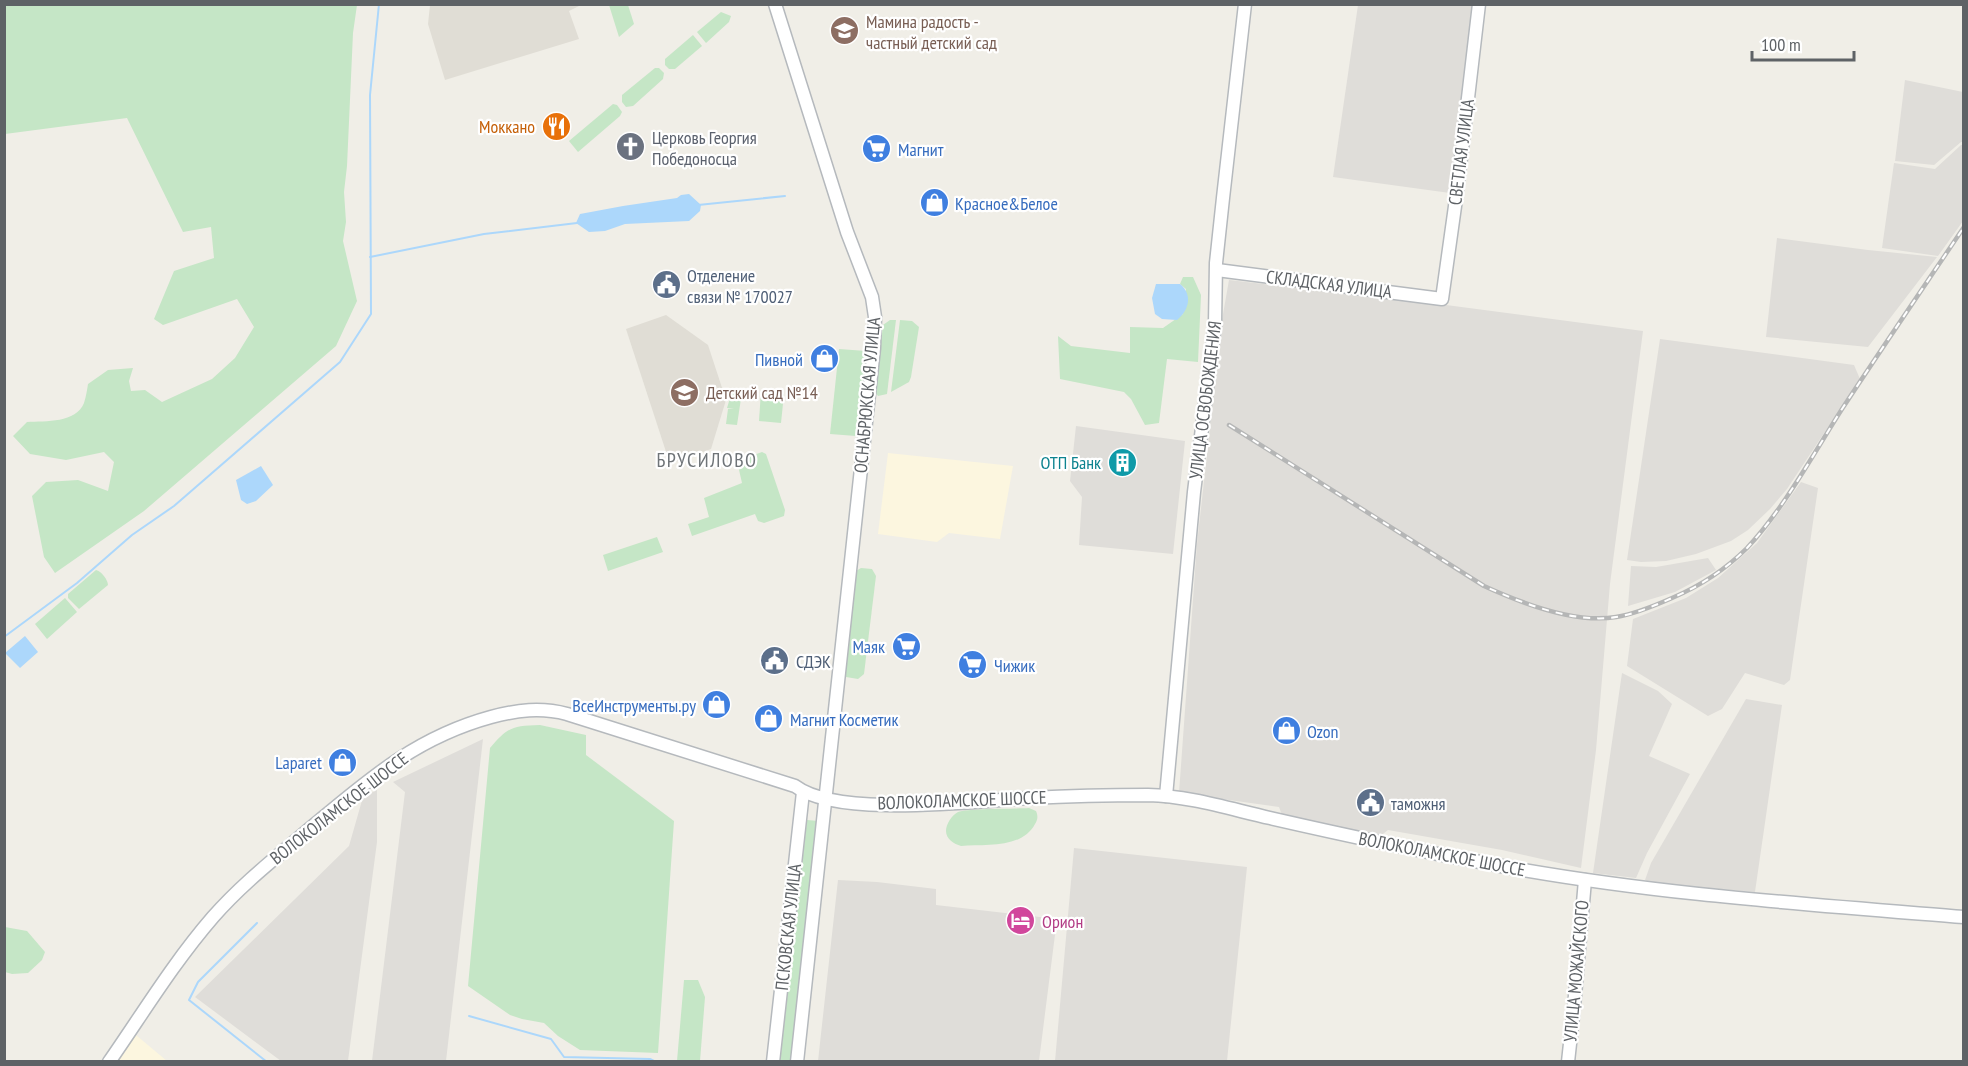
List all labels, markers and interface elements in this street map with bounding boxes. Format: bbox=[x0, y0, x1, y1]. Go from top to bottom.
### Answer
place label: Мамина радость - частный детский сад bbox=[866, 10, 997, 54]
school or university icon: Мамина радость - частный детский сад bbox=[829, 15, 861, 47]
scale bar bbox=[1752, 24, 1854, 62]
text: 100 m bbox=[1761, 33, 1801, 56]
street label: СВЕТЛАЯ УЛИЦА bbox=[1443, 97, 1479, 206]
restaurant icon: Моккано bbox=[540, 110, 572, 142]
place label: Моккано bbox=[479, 115, 535, 138]
place label: Церковь Георгия Победоносца bbox=[652, 126, 757, 170]
church icon: Церковь Георгия Победоносца bbox=[615, 131, 647, 163]
supermarket icon: Магнит bbox=[861, 133, 893, 165]
place label: Магнит bbox=[898, 138, 944, 161]
shop icon: Красное&Белое bbox=[918, 187, 950, 219]
place label: Красное&Белое bbox=[955, 192, 1058, 215]
place label: Отделение связи № 170027 bbox=[687, 264, 793, 308]
street label: СКЛАДСКАЯ УЛИЦА bbox=[1265, 265, 1394, 303]
public building icon: Отделение связи № 170027 bbox=[650, 269, 682, 301]
street label: ОСНАБРЮКСКАЯ УЛИЦА bbox=[849, 316, 885, 474]
street label: УЛИЦА ОСВОБОЖДЕНИЯ bbox=[1184, 320, 1226, 480]
shop icon: Пивной bbox=[808, 343, 840, 375]
place label: Пивной bbox=[755, 348, 803, 371]
school or university icon: Детский сад №14 bbox=[669, 376, 701, 408]
place label: Детский сад №14 bbox=[706, 381, 818, 404]
building icon: ОТП Банк bbox=[1106, 446, 1138, 478]
district label: БРУСИЛОВО bbox=[656, 447, 758, 473]
place label: ОТП Банк bbox=[1040, 451, 1101, 474]
supermarket icon: Маяк bbox=[890, 630, 922, 662]
place label: Маяк bbox=[852, 635, 885, 658]
public building icon: СДЭК bbox=[759, 645, 791, 677]
supermarket icon: Чижик bbox=[957, 649, 989, 681]
place label: СДЭК bbox=[796, 650, 831, 673]
place label: Чижик bbox=[994, 654, 1035, 677]
shop icon: ВсеИнструменты.ру bbox=[701, 689, 733, 721]
place label: ВсеИнструменты.ру bbox=[572, 694, 696, 717]
shop icon: Магнит Косметик bbox=[753, 703, 785, 735]
place label: Магнит Косметик bbox=[790, 708, 899, 731]
shop icon: Ozon bbox=[1270, 715, 1302, 747]
place label: Ozon bbox=[1307, 720, 1339, 743]
shop icon: Laparet bbox=[327, 746, 359, 778]
street label: ВОЛОКОЛАМСКОЕ ШОССЕ bbox=[265, 747, 413, 869]
place label: Laparet bbox=[275, 751, 322, 774]
street label: ВОЛОКОЛАМСКОЕ ШОССЕ bbox=[877, 786, 1047, 814]
public building icon: таможня bbox=[1354, 787, 1386, 819]
place label: таможня bbox=[1391, 792, 1446, 815]
street label: ВОЛОКОЛАМСКОЕ ШОССЕ bbox=[1357, 827, 1527, 881]
street label: ПСКОВСКАЯ УЛИЦА bbox=[770, 862, 806, 991]
street label: УЛИЦА МОЖАЙСКОГО bbox=[1558, 899, 1594, 1043]
hotel icon: Орион bbox=[1005, 905, 1037, 937]
place label: Орион bbox=[1042, 910, 1083, 933]

